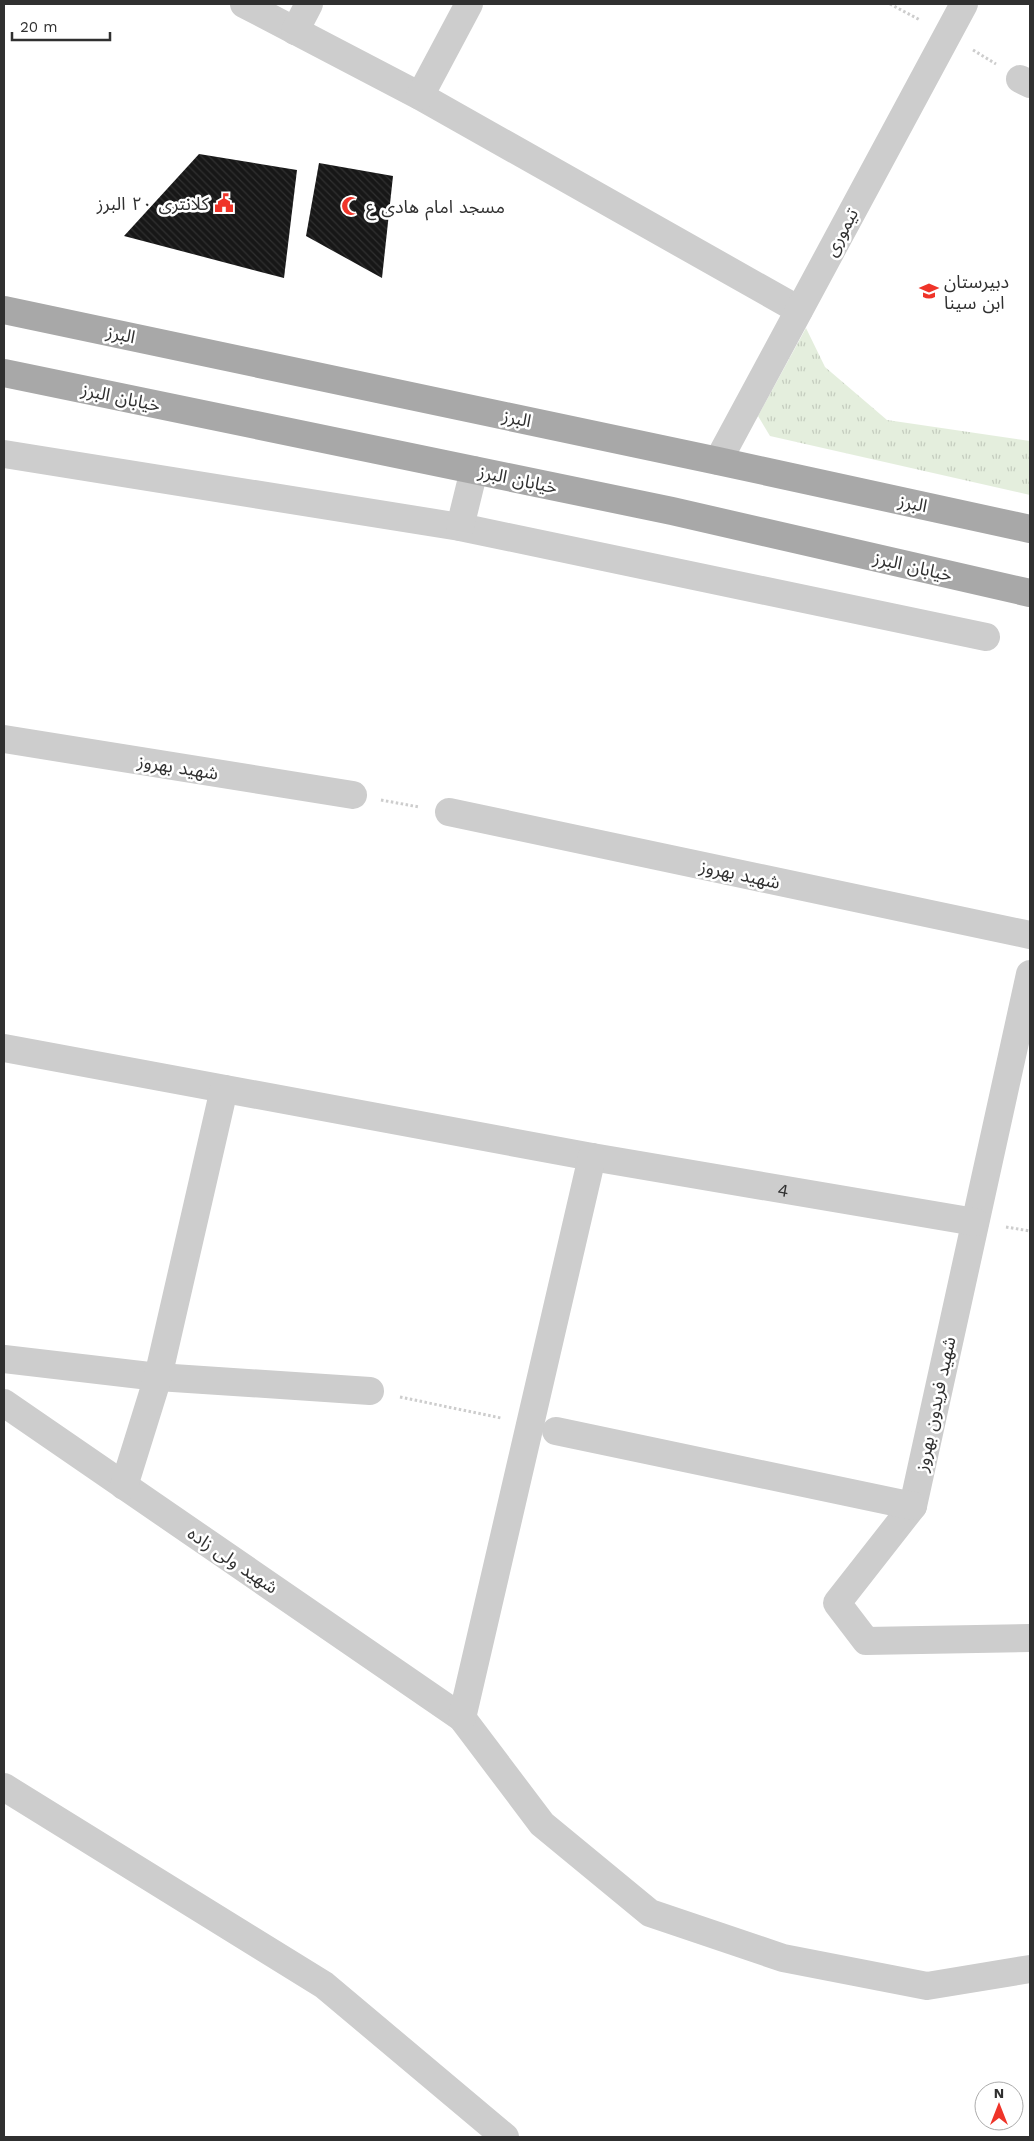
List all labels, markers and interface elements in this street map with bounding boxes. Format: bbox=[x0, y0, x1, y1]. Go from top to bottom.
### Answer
scale bar bbox=[12, 10, 110, 42]
text: 20 m bbox=[20, 18, 58, 36]
public building icon: کلانتری ۲۰ البرز bbox=[213, 192, 235, 214]
place label: کلانتری ۲۰ البرز bbox=[96, 193, 210, 215]
mosque icon: مسجد امام هادی ع bbox=[340, 195, 362, 217]
place label: مسجد امام هادی ع bbox=[366, 196, 505, 221]
street label: تیموری bbox=[820, 204, 863, 260]
place label: دبیرستان ابن سینا bbox=[944, 271, 1009, 314]
school or university icon: دبیرستان ابن سینا bbox=[918, 280, 940, 302]
street label: البرز bbox=[104, 321, 137, 348]
street label: خیابان البرز bbox=[79, 378, 162, 417]
street label: البرز bbox=[500, 405, 533, 432]
street label: خیابان البرز bbox=[476, 460, 559, 499]
street label: البرز bbox=[896, 490, 929, 517]
street label: خیابان البرز bbox=[870, 547, 954, 586]
street label: شهید بهروز bbox=[135, 750, 220, 785]
street label: شهید بهروز bbox=[697, 855, 782, 894]
street label: 4 bbox=[776, 1178, 790, 1201]
street label: شهید فریدون بهروز bbox=[910, 1335, 961, 1475]
street label: شهید ولی زاده bbox=[183, 1522, 282, 1599]
north arrow bbox=[974, 2081, 1024, 2131]
text: N bbox=[994, 2085, 1004, 2101]

